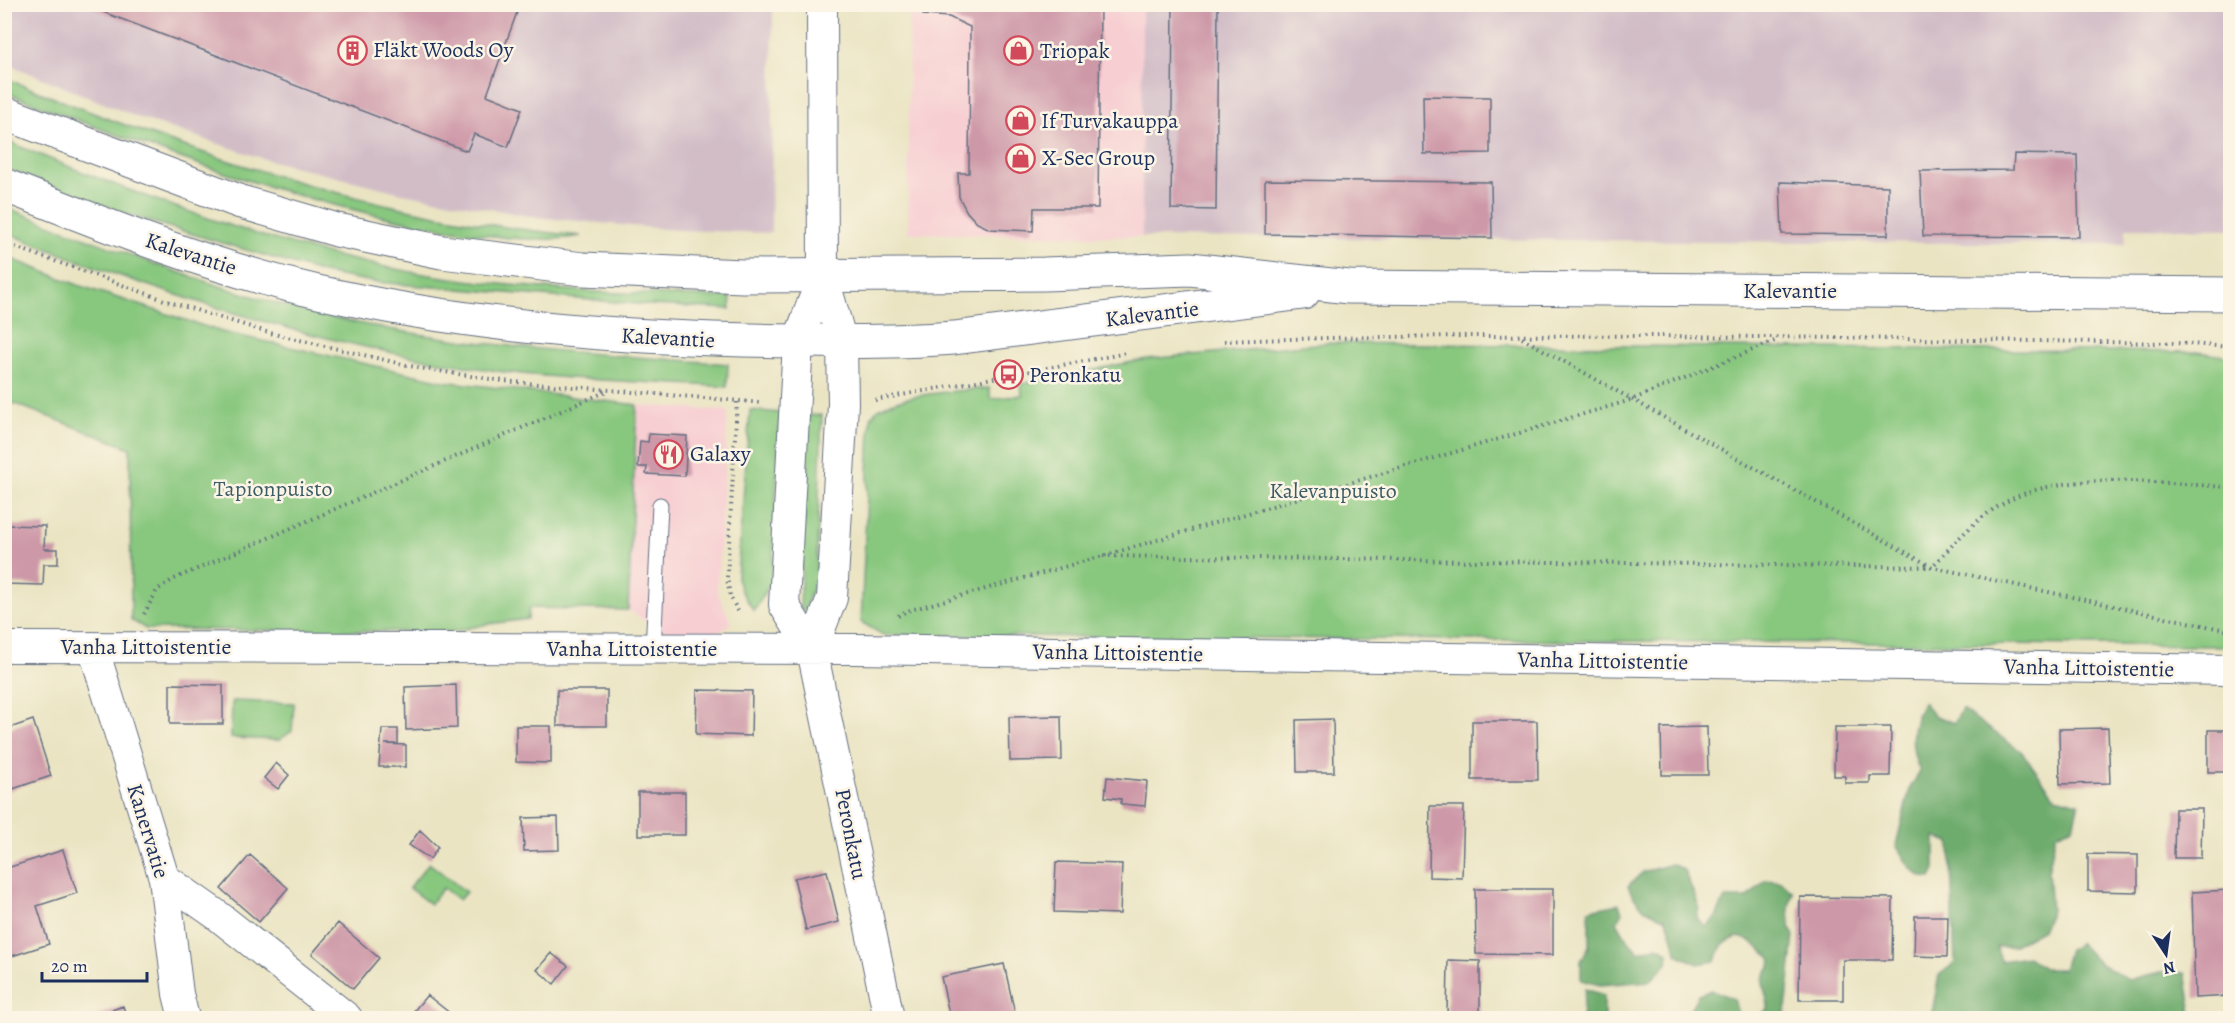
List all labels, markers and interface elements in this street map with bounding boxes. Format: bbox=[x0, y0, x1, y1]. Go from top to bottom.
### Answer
building icon: Fläkt Woods Oy bbox=[336, 34, 368, 66]
place label: Fläkt Woods Oy bbox=[373, 35, 514, 65]
shop icon: Triopak bbox=[1003, 35, 1035, 67]
place label: Triopak bbox=[1040, 36, 1110, 66]
shop icon: If Turvakauppa bbox=[1004, 105, 1036, 137]
place label: If Turvakauppa bbox=[1041, 106, 1179, 136]
shop icon: X-Sec Group bbox=[1005, 142, 1037, 174]
place label: X-Sec Group bbox=[1042, 143, 1155, 173]
street label: Kalevantie bbox=[142, 225, 240, 283]
street label: Kalevantie bbox=[1743, 276, 1837, 306]
street label: Kalevantie bbox=[1103, 293, 1201, 335]
street label: Kalevantie bbox=[620, 321, 716, 355]
bus stop icon: Peronkatu bbox=[992, 359, 1024, 391]
place label: Peronkatu bbox=[1029, 360, 1121, 390]
restaurant icon: Galaxy bbox=[653, 438, 685, 470]
place label: Galaxy bbox=[690, 439, 751, 469]
park label: Tapionpuisto bbox=[214, 474, 332, 504]
park label: Kalevanpuisto bbox=[1269, 476, 1397, 506]
street label: Vanha Littoistentie bbox=[60, 632, 231, 662]
street label: Vanha Littoistentie bbox=[546, 634, 717, 664]
street label: Vanha Littoistentie bbox=[1031, 636, 1204, 669]
street label: Vanha Littoistentie bbox=[1516, 644, 1689, 677]
street label: Vanha Littoistentie bbox=[2002, 651, 2175, 684]
street label: Kanervatie bbox=[119, 780, 177, 882]
street label: Peronkatu bbox=[827, 786, 875, 882]
north arrow bbox=[2136, 924, 2196, 984]
scale bar bbox=[42, 945, 147, 983]
text: 20 m bbox=[51, 954, 88, 978]
text: N bbox=[2161, 956, 2177, 980]

